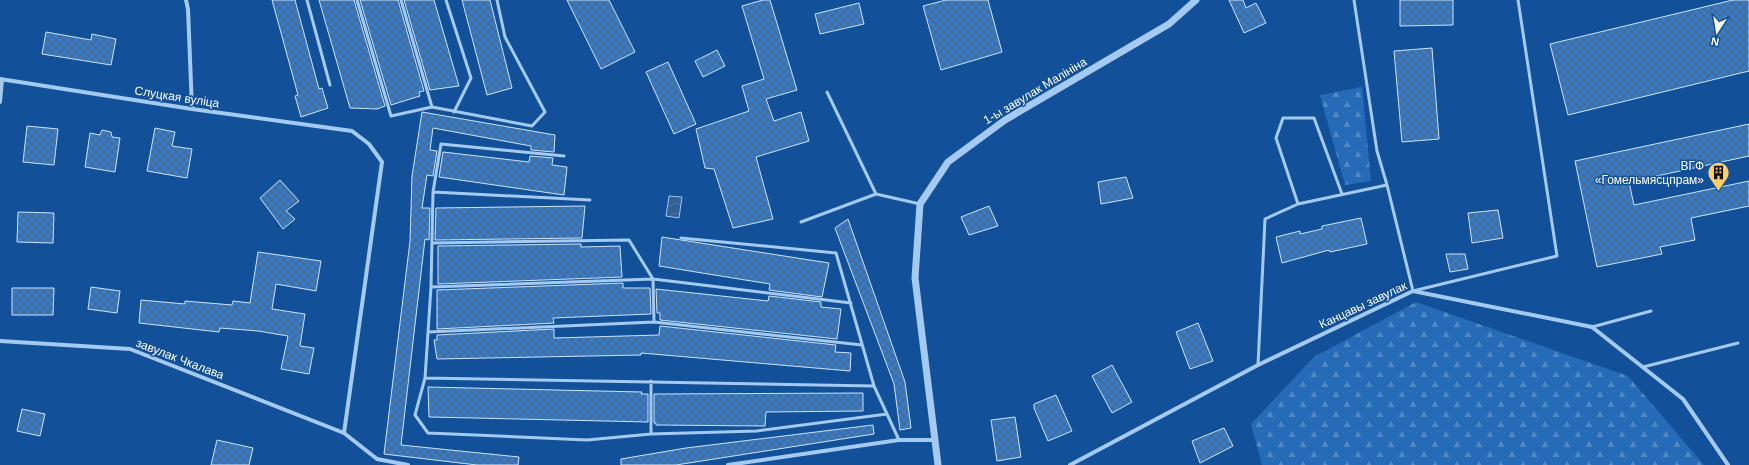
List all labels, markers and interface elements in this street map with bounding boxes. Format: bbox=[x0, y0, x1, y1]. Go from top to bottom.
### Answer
north arrow bbox=[1697, 12, 1737, 52]
text: N bbox=[1710, 35, 1720, 48]
street label: 1-ы завулак Малініна bbox=[981, 54, 1089, 127]
street label: Слуцкая вуліца bbox=[134, 83, 221, 111]
place label: ВГФ «Гомельмясцпрам» bbox=[1595, 159, 1704, 187]
building icon: ВГФ «Гомельмясцпрам» bbox=[1706, 160, 1732, 193]
street label: Канцавы завулак bbox=[1317, 278, 1410, 331]
street label: завулак Чкалава bbox=[134, 336, 226, 382]

